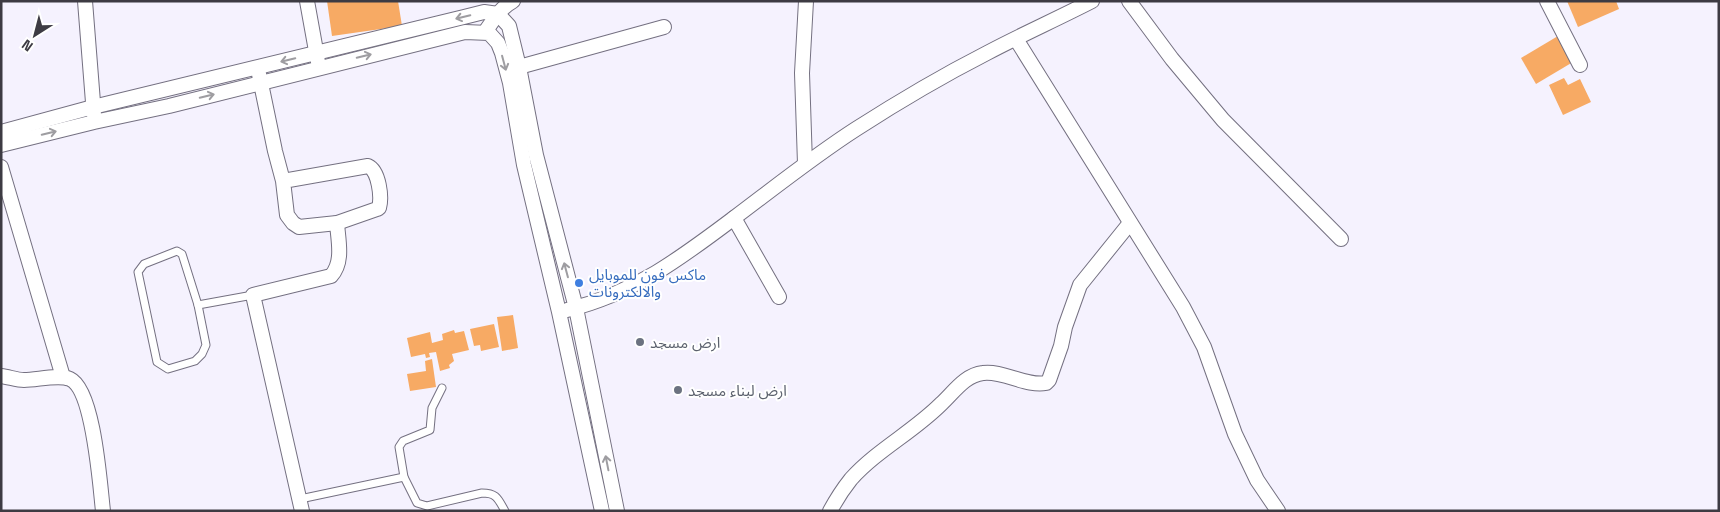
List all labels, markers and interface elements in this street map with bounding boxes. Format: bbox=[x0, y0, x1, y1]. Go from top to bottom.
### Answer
north arrow bbox=[10, 10, 60, 60]
one-way arrow bbox=[456, 13, 472, 22]
text: N bbox=[18, 35, 36, 56]
one-way arrow bbox=[356, 51, 372, 60]
one-way arrow bbox=[500, 55, 510, 71]
one-way arrow bbox=[281, 56, 297, 65]
one-way arrow bbox=[198, 91, 214, 100]
one-way arrow bbox=[40, 128, 56, 138]
one-way arrow bbox=[561, 262, 571, 278]
place label: ماكس فون للموبايل والالكترونات bbox=[589, 265, 706, 301]
marker: ماكس فون للموبايل والالكترونات bbox=[573, 277, 585, 289]
place label: ارض مسجد bbox=[650, 333, 720, 352]
marker: ارض مسجد bbox=[634, 336, 646, 348]
place label: ارض لبناء مسجد bbox=[688, 381, 787, 400]
marker: ارض لبناء مسجد bbox=[672, 384, 684, 396]
one-way arrow bbox=[602, 455, 612, 471]

